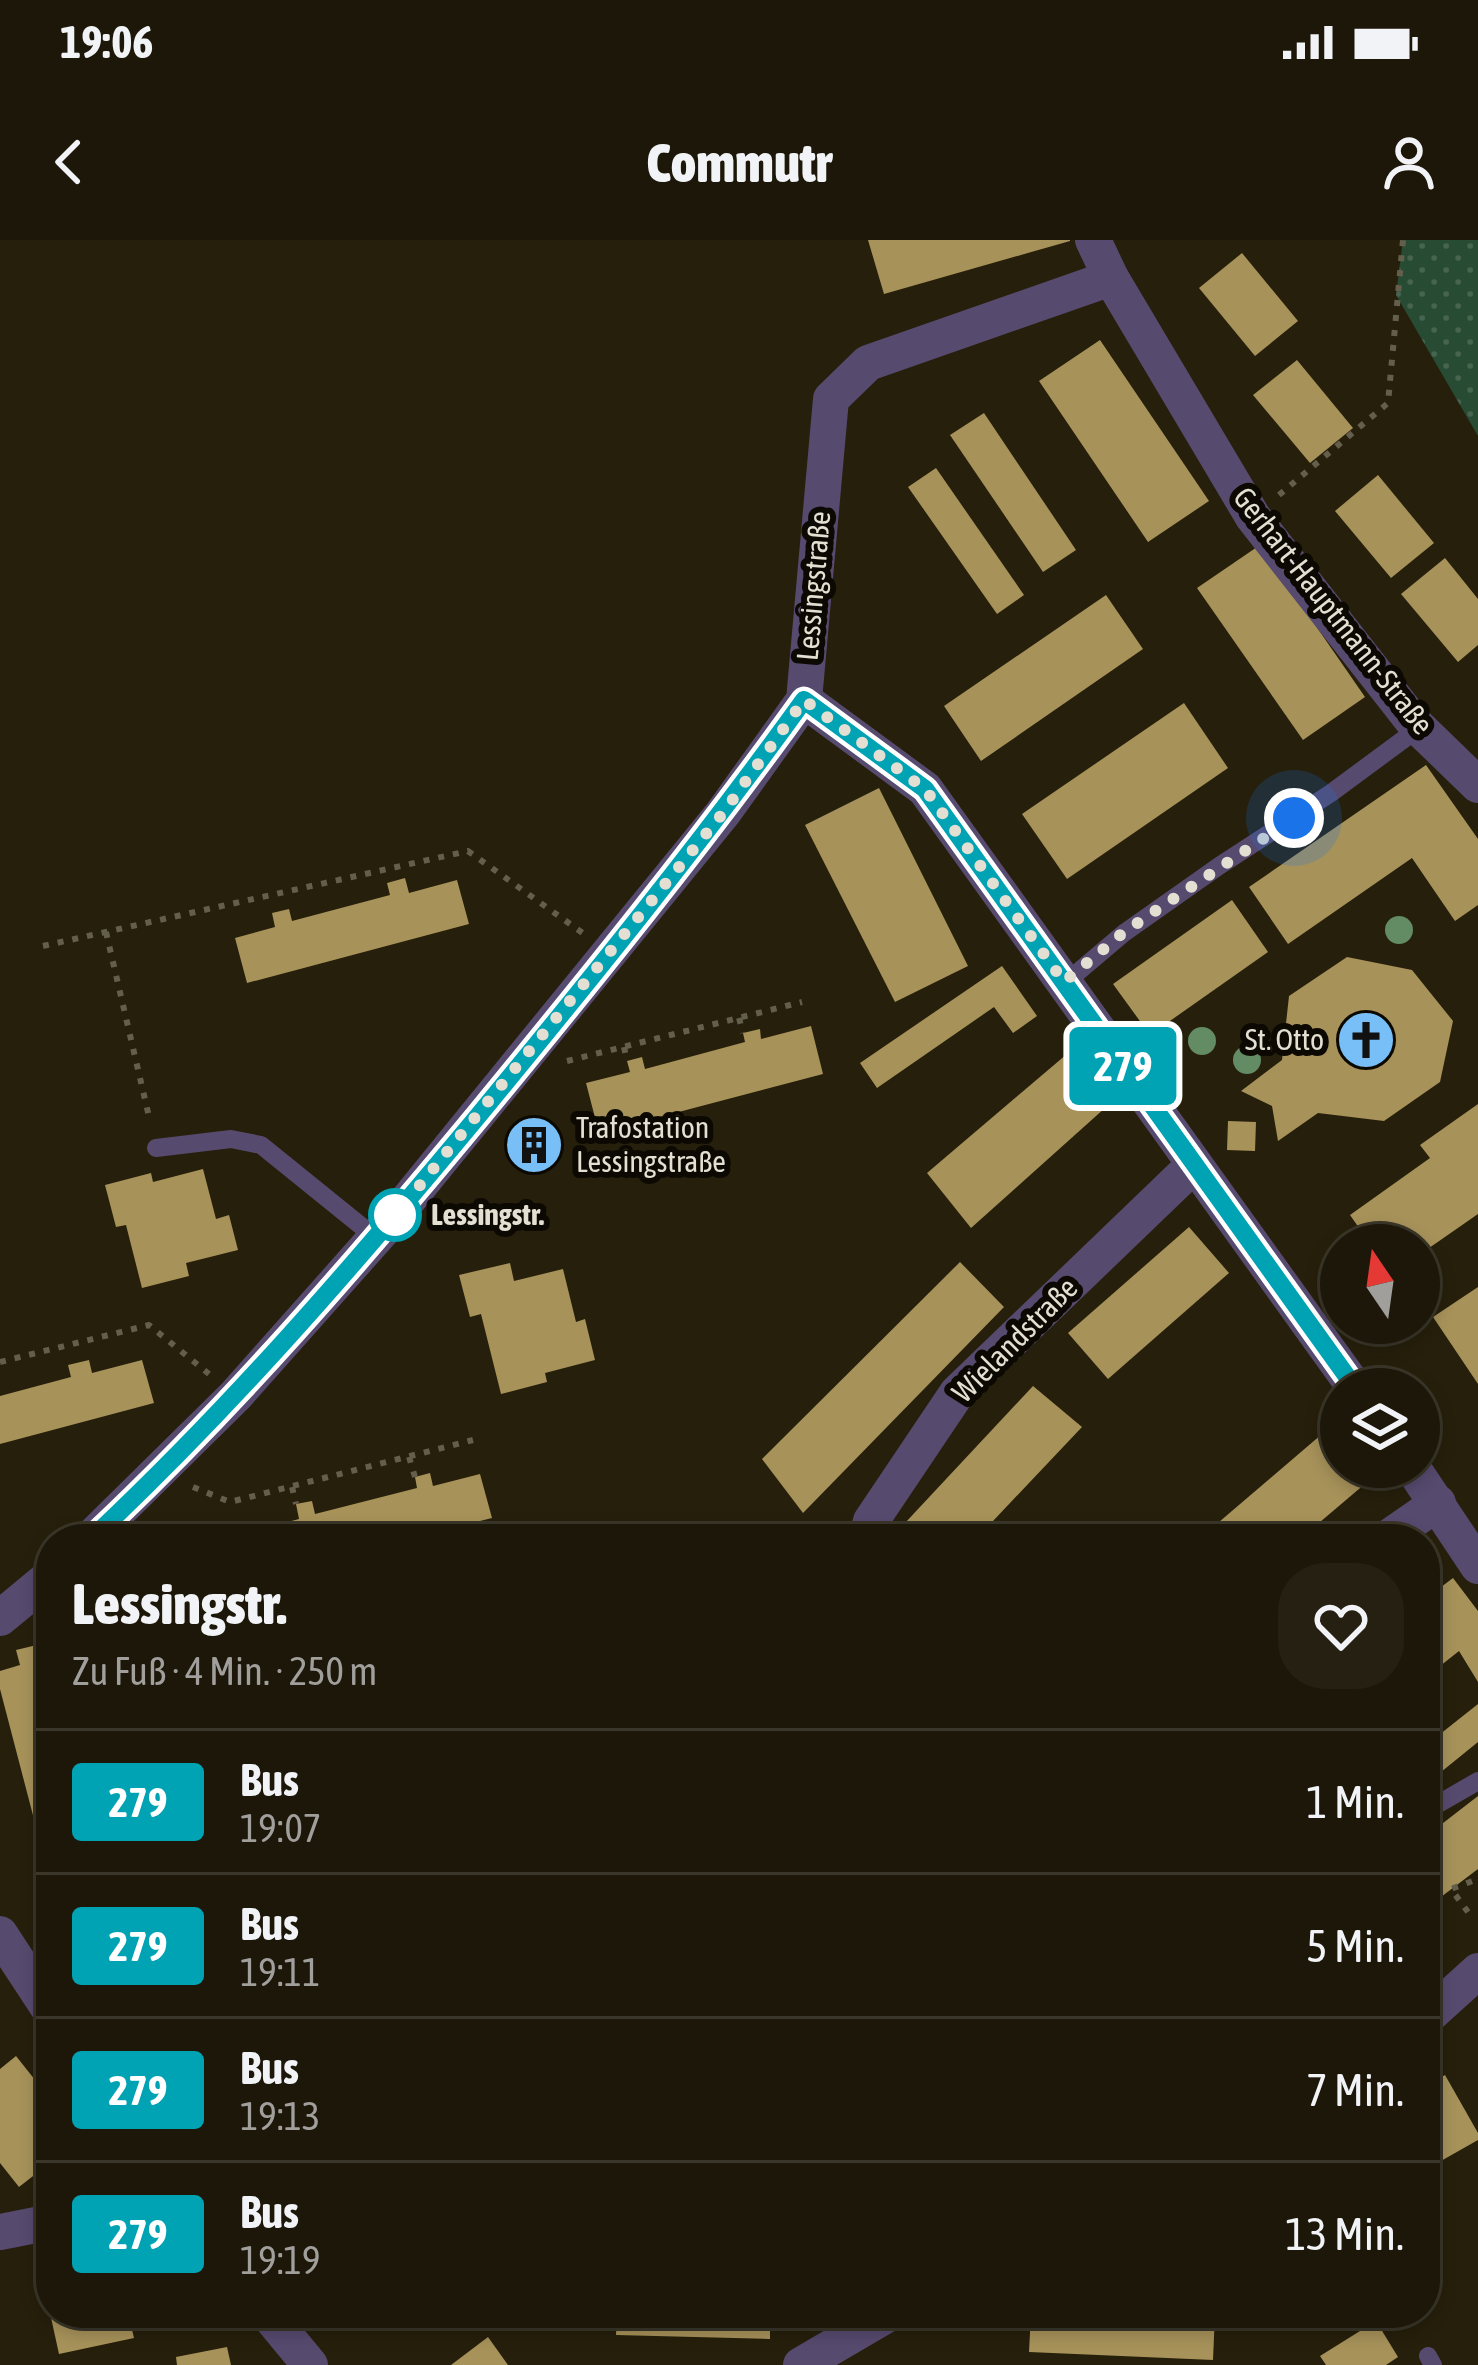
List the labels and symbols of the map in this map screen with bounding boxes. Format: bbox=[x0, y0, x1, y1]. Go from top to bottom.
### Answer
street label: Gerhart-Hauptmann-Straße bbox=[1227, 480, 1441, 740]
street label: Lessingstraße bbox=[790, 510, 836, 662]
your location bbox=[1264, 788, 1324, 848]
church icon: St. Otto bbox=[1335, 1009, 1397, 1071]
place label: St. Otto bbox=[1245, 1022, 1324, 1056]
line badge: 279 bbox=[1054, 1027, 1192, 1105]
place label: Trafostation Lessingstraße bbox=[576, 1110, 726, 1178]
building icon: Trafostation Lessingstraße bbox=[503, 1114, 565, 1176]
marker: Lessingstr. bbox=[370, 1190, 420, 1240]
place label: Lessingstr. bbox=[431, 1197, 544, 1231]
north arrow bbox=[1320, 1224, 1440, 1344]
street label: Wielandstraße bbox=[945, 1270, 1084, 1409]

